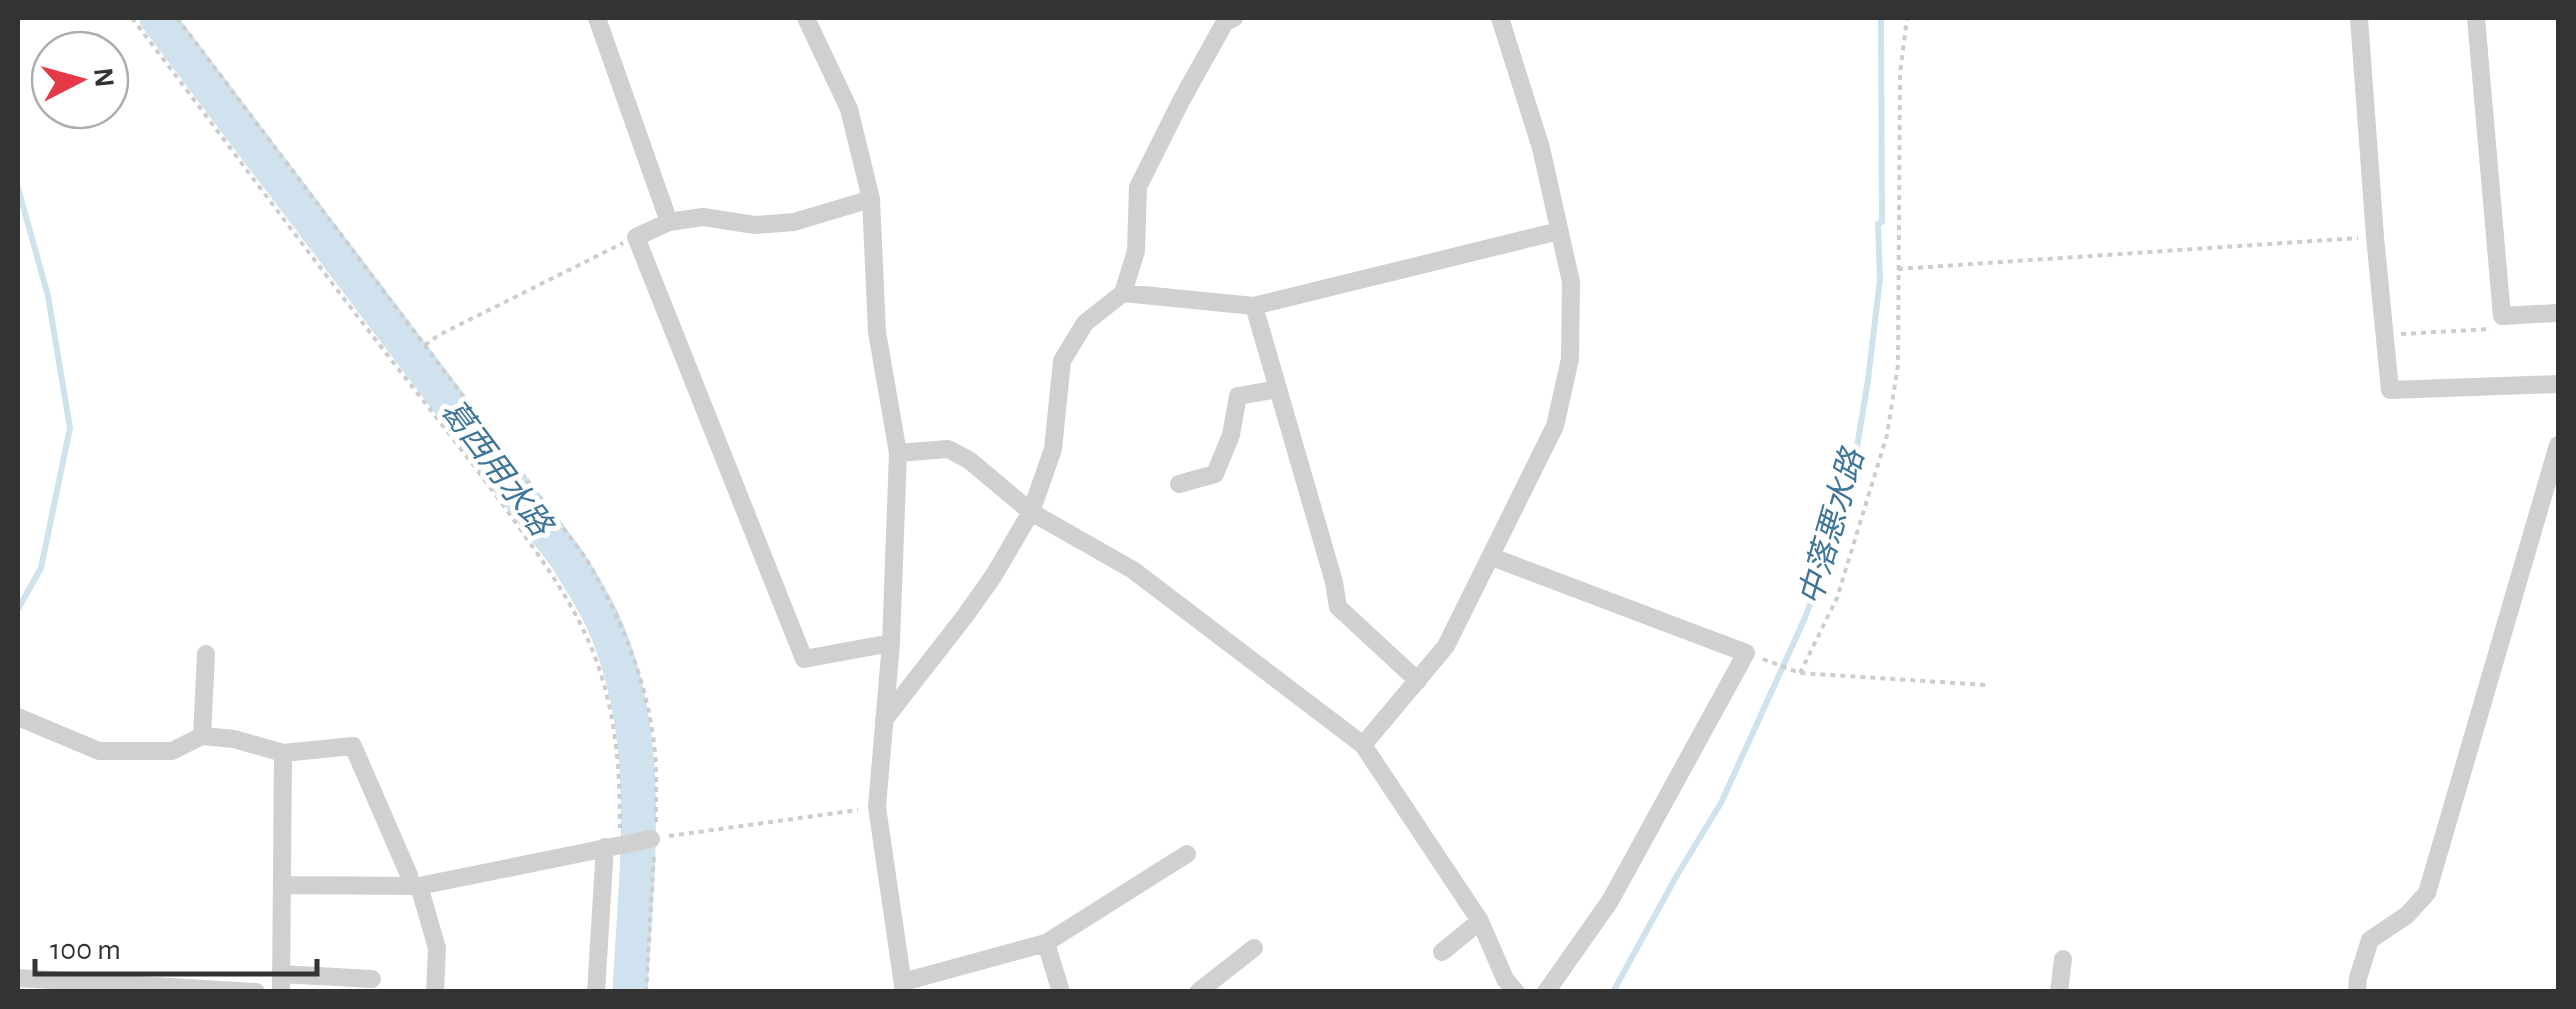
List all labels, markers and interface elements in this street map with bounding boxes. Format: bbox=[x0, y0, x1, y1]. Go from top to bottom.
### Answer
north arrow bbox=[30, 30, 130, 130]
text: N bbox=[88, 66, 118, 89]
water label: 葛西用水路 bbox=[435, 393, 560, 544]
water label: 中落悪水路 bbox=[1794, 443, 1870, 609]
scale bar bbox=[35, 914, 318, 976]
text: 100 m bbox=[50, 935, 121, 965]

